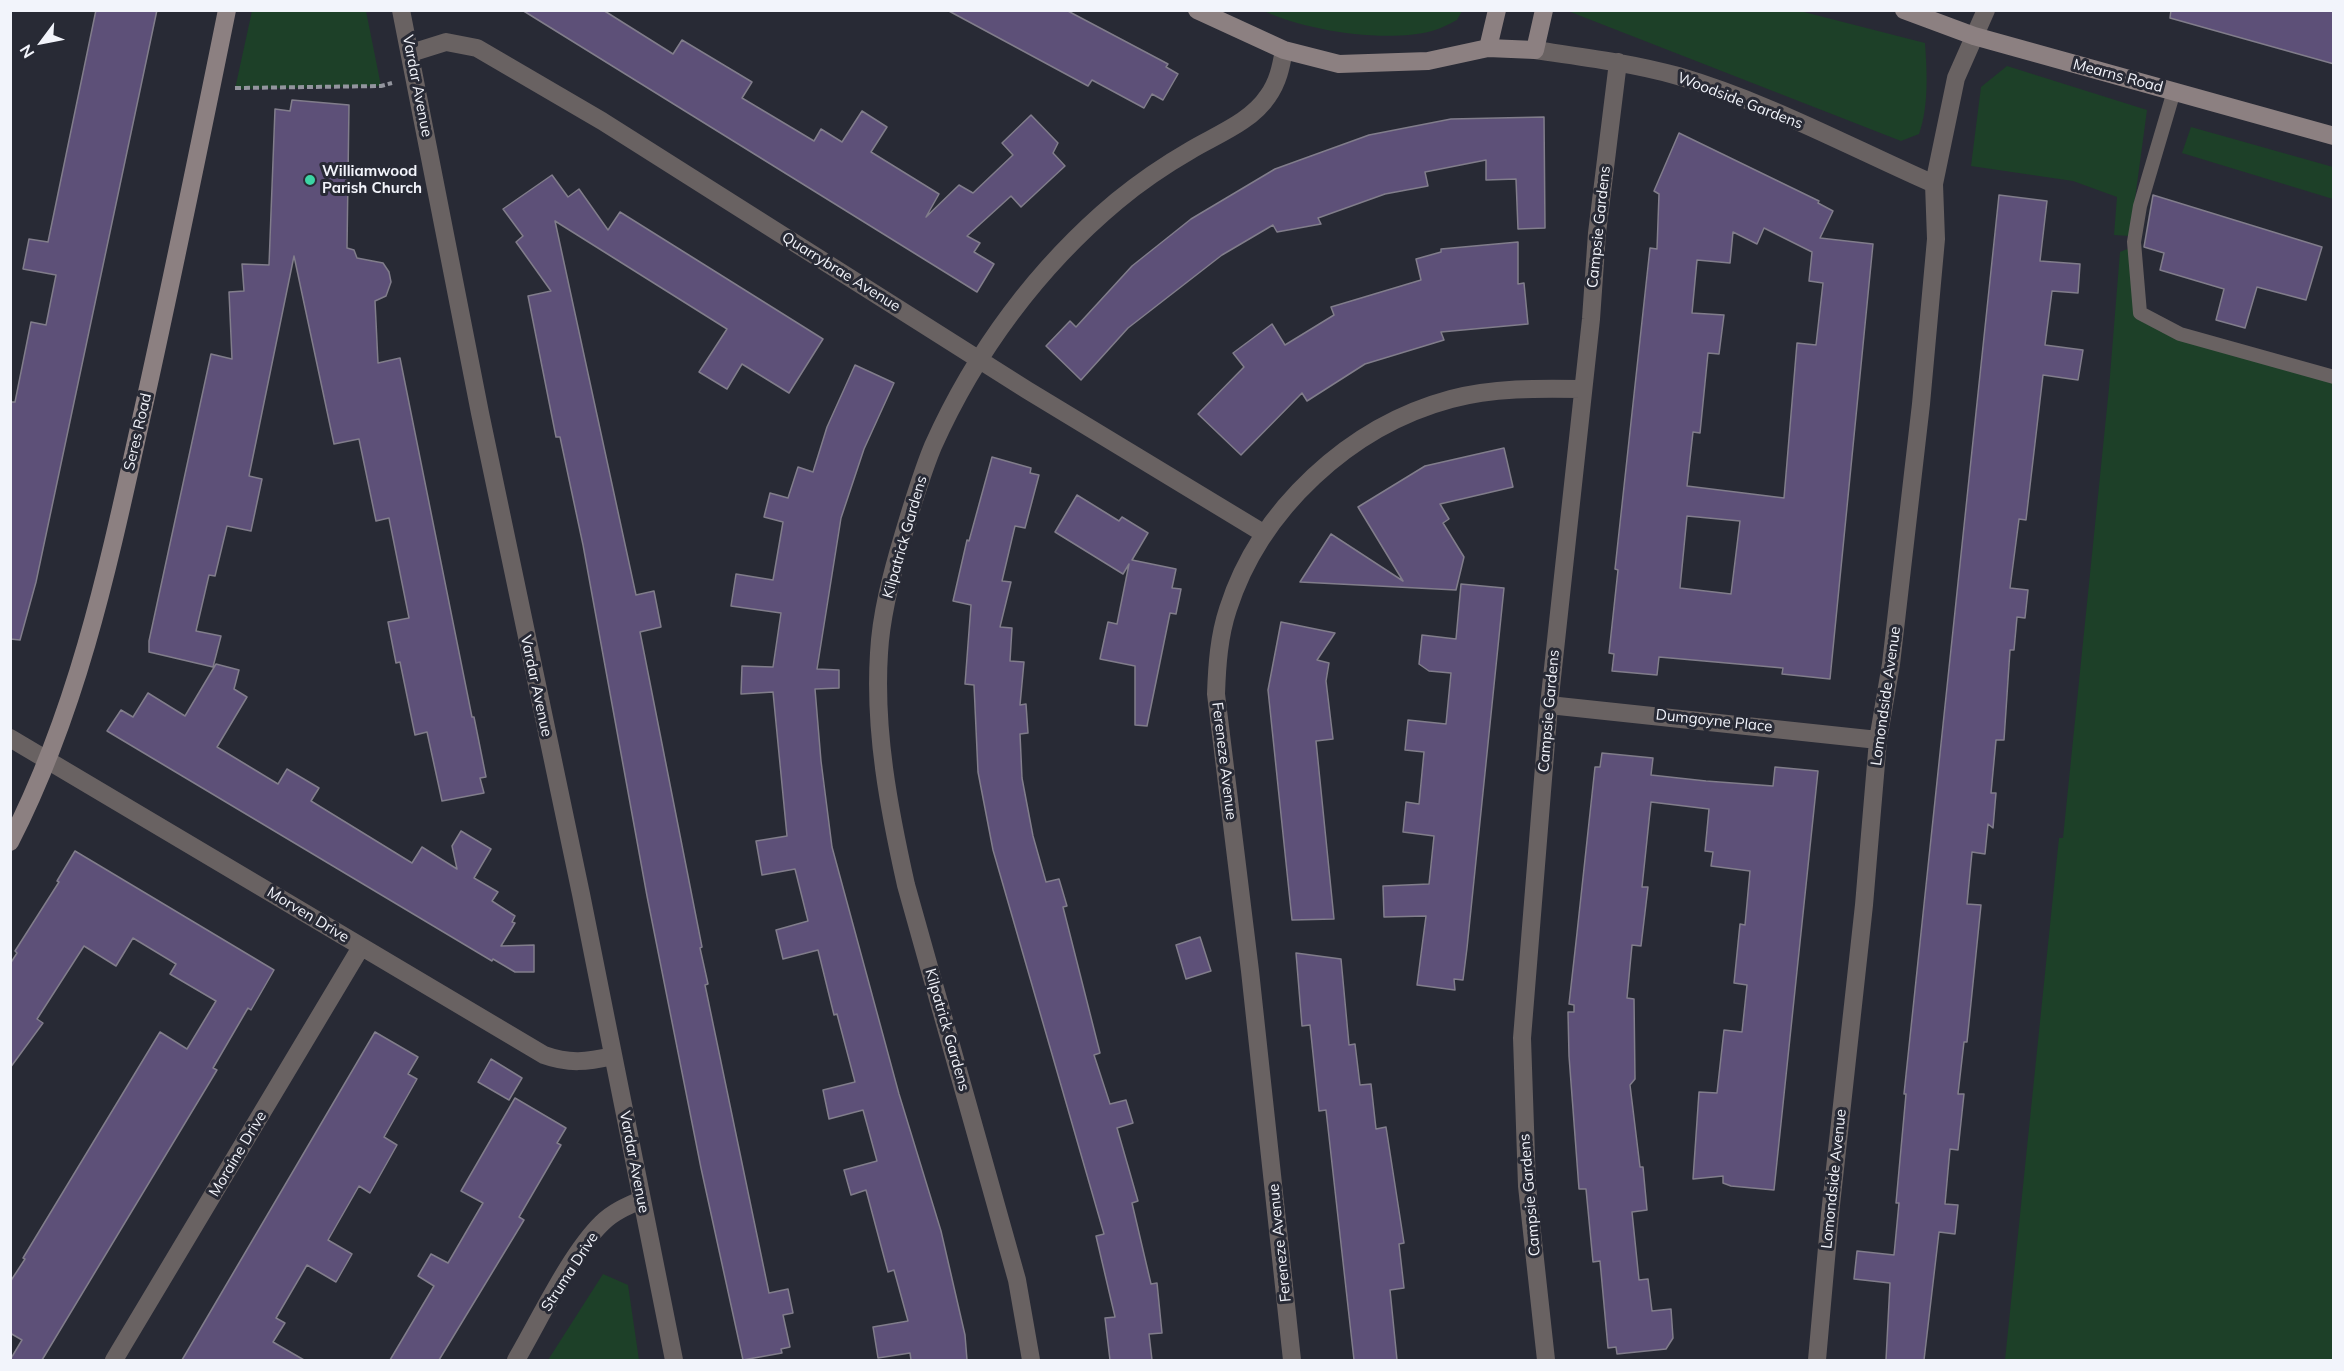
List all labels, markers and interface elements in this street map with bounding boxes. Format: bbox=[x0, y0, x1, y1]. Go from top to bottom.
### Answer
north arrow bbox=[12, 12, 72, 72]
street label: Vardar Avenue bbox=[398, 33, 436, 139]
text: N bbox=[15, 41, 38, 62]
street label: Mearns Road bbox=[2071, 55, 2165, 97]
street label: Woodside Gardens bbox=[1675, 69, 1805, 133]
place label: Williamwood Parish Church bbox=[322, 162, 422, 197]
street label: Campsie Gardens bbox=[1584, 165, 1614, 289]
marker: Williamwood Parish Church bbox=[303, 173, 317, 187]
street label: Quarrybrae Avenue bbox=[778, 228, 904, 316]
street label: Seres Road bbox=[120, 391, 156, 473]
street label: Kilpatrick Gardens bbox=[879, 474, 931, 600]
street label: Lomondside Avenue bbox=[1867, 625, 1905, 767]
street label: Vardar Avenue bbox=[516, 633, 556, 739]
street label: Campsie Gardens bbox=[1535, 649, 1563, 773]
street label: Fereneze Avenue bbox=[1208, 701, 1240, 821]
street label: Dumgoyne Place bbox=[1655, 706, 1773, 736]
street label: Morven Drive bbox=[264, 884, 352, 946]
street label: Kilpatrick Gardens bbox=[921, 967, 973, 1093]
street label: Moraine Drive bbox=[205, 1108, 271, 1200]
street label: Lomondside Avenue bbox=[1818, 1108, 1850, 1250]
street label: Vardar Avenue bbox=[615, 1109, 653, 1215]
street label: Campsie Gardens bbox=[1516, 1133, 1544, 1257]
street label: Fereneze Avenue bbox=[1265, 1183, 1295, 1303]
street label: Struma Drive bbox=[538, 1229, 602, 1315]

